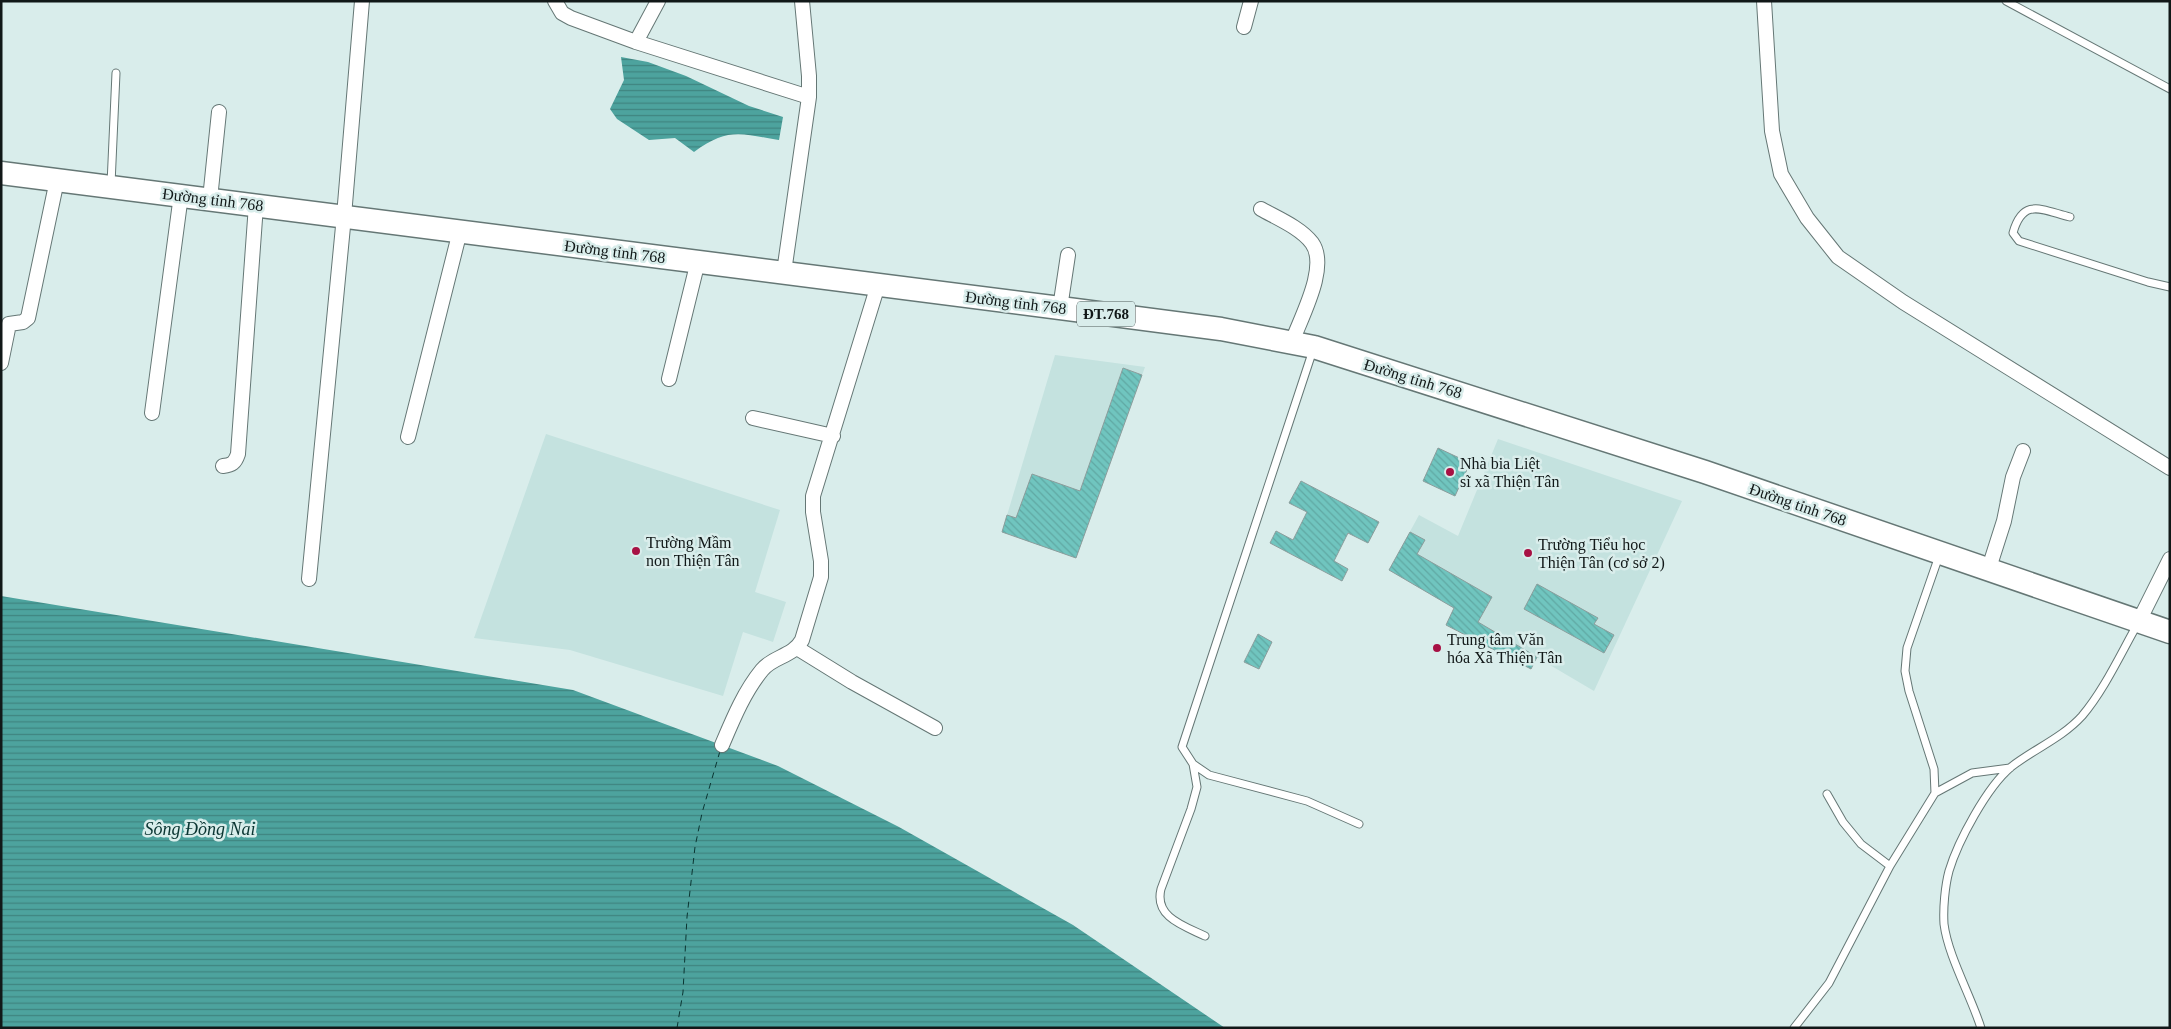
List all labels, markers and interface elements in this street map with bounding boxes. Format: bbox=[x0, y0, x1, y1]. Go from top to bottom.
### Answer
street label: Đường tỉnh 768 bbox=[161, 185, 264, 215]
street label: Đường tỉnh 768 bbox=[563, 237, 666, 267]
street label: Đường tỉnh 768 bbox=[964, 288, 1067, 318]
road number: ĐT.768 bbox=[1077, 302, 1135, 326]
street label: Đường tỉnh 768 bbox=[1362, 356, 1464, 402]
place label: Nhà bia Liệt sĩ xã Thiện Tân bbox=[1460, 455, 1559, 490]
marker: Nhà bia Liệt sĩ xã Thiện Tân bbox=[1444, 466, 1456, 478]
street label: Đường tỉnh 768 bbox=[1747, 480, 1849, 530]
place label: Trường Mầm non Thiện Tân bbox=[646, 534, 740, 569]
place label: Trường Tiểu học Thiện Tân (cơ sở 2) bbox=[1538, 536, 1665, 572]
marker: Trường Mầm non Thiện Tân bbox=[630, 545, 642, 557]
marker: Trường Tiểu học Thiện Tân (cơ sở 2) bbox=[1522, 547, 1534, 559]
place label: Trung tâm Văn hóa Xã Thiện Tân bbox=[1447, 631, 1562, 666]
marker: Trung tâm Văn hóa Xã Thiện Tân bbox=[1431, 642, 1443, 654]
water label: Sông Đồng Nai bbox=[144, 819, 256, 839]

